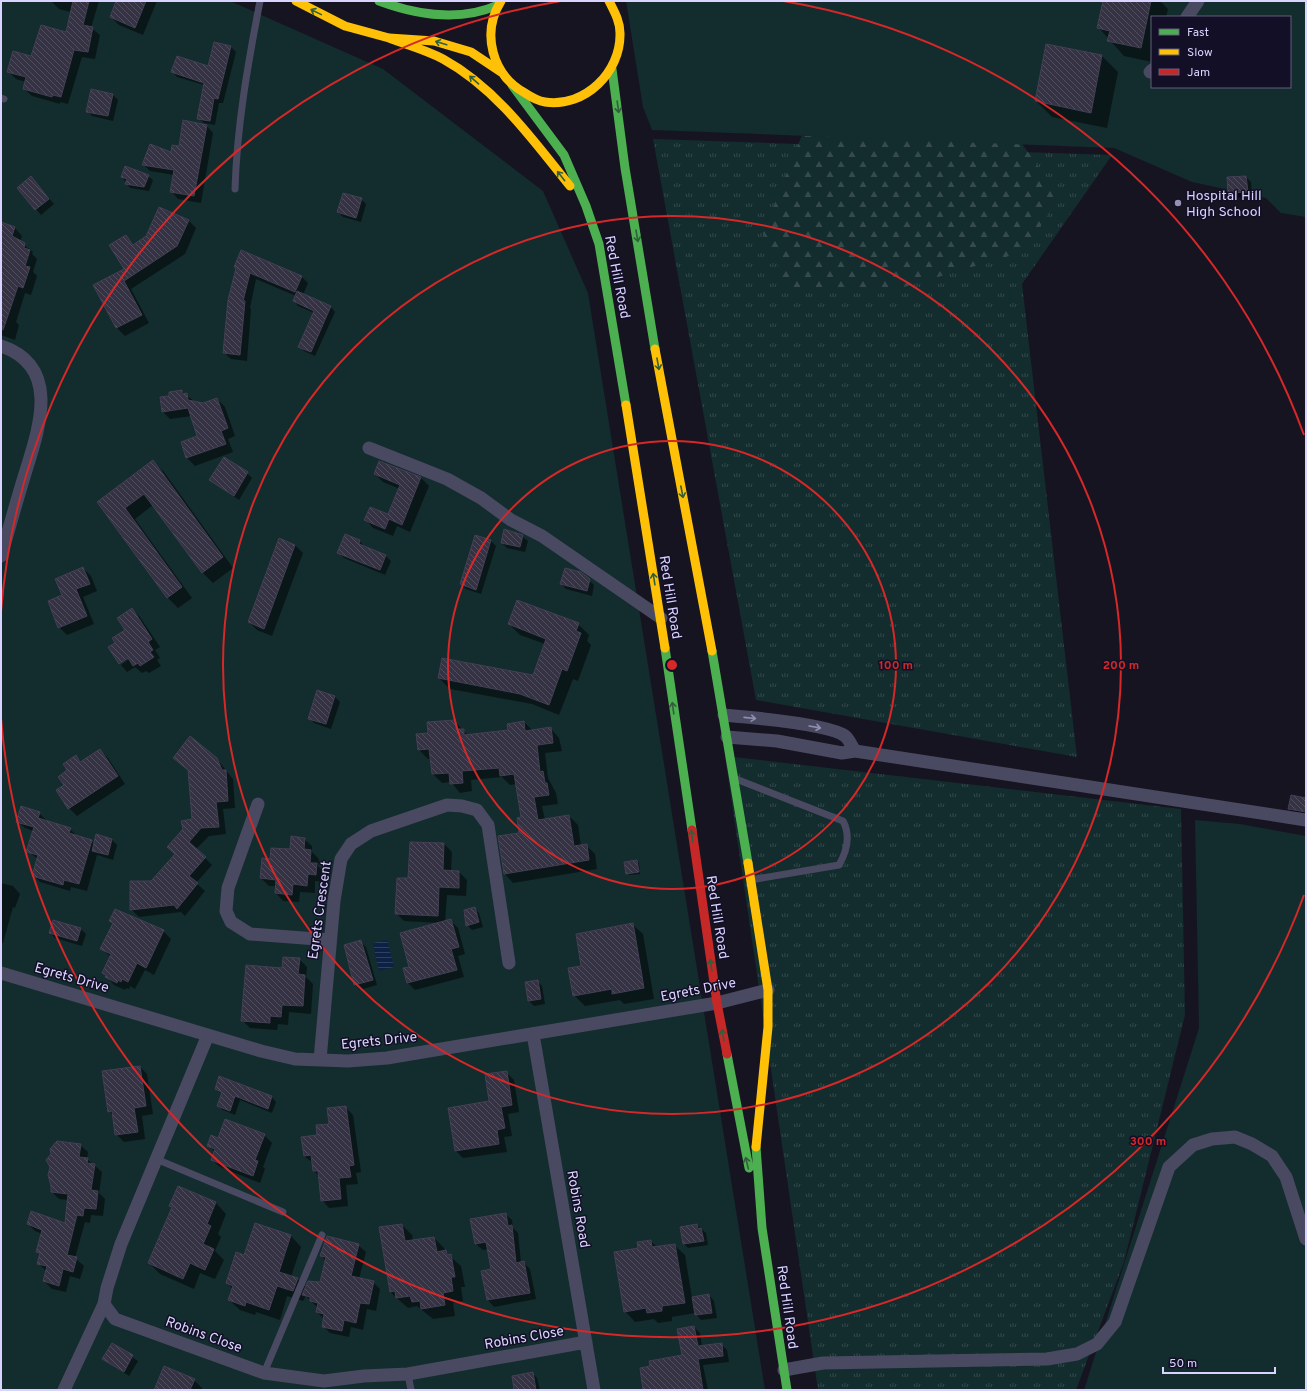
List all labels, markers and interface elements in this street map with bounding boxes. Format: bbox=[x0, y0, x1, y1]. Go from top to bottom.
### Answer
one-way arrow bbox=[311, 8, 323, 15]
legend bbox=[1151, 16, 1291, 88]
text: Fast bbox=[1187, 25, 1209, 41]
one-way arrow bbox=[435, 39, 448, 46]
text: Slow bbox=[1187, 45, 1213, 61]
text: Jam bbox=[1187, 65, 1210, 81]
one-way arrow bbox=[469, 75, 479, 84]
one-way arrow bbox=[614, 101, 622, 114]
one-way arrow bbox=[557, 170, 566, 181]
place label: Hospital Hill High School bbox=[1186, 188, 1262, 221]
marker: Hospital Hill High School bbox=[1173, 198, 1183, 208]
one-way arrow bbox=[633, 229, 641, 242]
street label: Red Hill Road bbox=[600, 234, 633, 320]
one-way arrow bbox=[654, 357, 662, 370]
one-way arrow bbox=[678, 485, 686, 498]
street label: Red Hill Road bbox=[655, 554, 685, 640]
one-way arrow bbox=[650, 573, 658, 586]
centre of rings bbox=[665, 658, 679, 672]
text: 100 m bbox=[879, 658, 913, 674]
text: 200 m bbox=[1103, 658, 1139, 674]
one-way arrow bbox=[669, 702, 677, 715]
one-way arrow bbox=[743, 714, 756, 722]
one-way arrow bbox=[808, 723, 821, 731]
one-way arrow bbox=[688, 830, 696, 843]
street label: Egrets Crescent bbox=[305, 860, 336, 960]
street label: Red Hill Road bbox=[702, 874, 732, 960]
one-way arrow bbox=[707, 959, 715, 972]
street label: Egrets Drive bbox=[32, 960, 111, 997]
street label: Egrets Drive bbox=[659, 975, 737, 1006]
street label: Egrets Drive bbox=[340, 1029, 418, 1054]
one-way arrow bbox=[718, 1029, 726, 1042]
text: 300 m bbox=[1130, 1134, 1166, 1150]
one-way arrow bbox=[743, 1157, 751, 1170]
street label: Robins Road bbox=[562, 1169, 593, 1249]
street label: Red Hill Road bbox=[772, 1264, 801, 1350]
street label: Robins Close bbox=[163, 1314, 244, 1357]
street label: Robins Close bbox=[483, 1323, 565, 1354]
scale bar bbox=[1163, 1349, 1275, 1375]
text: 50 m bbox=[1169, 1356, 1197, 1372]

